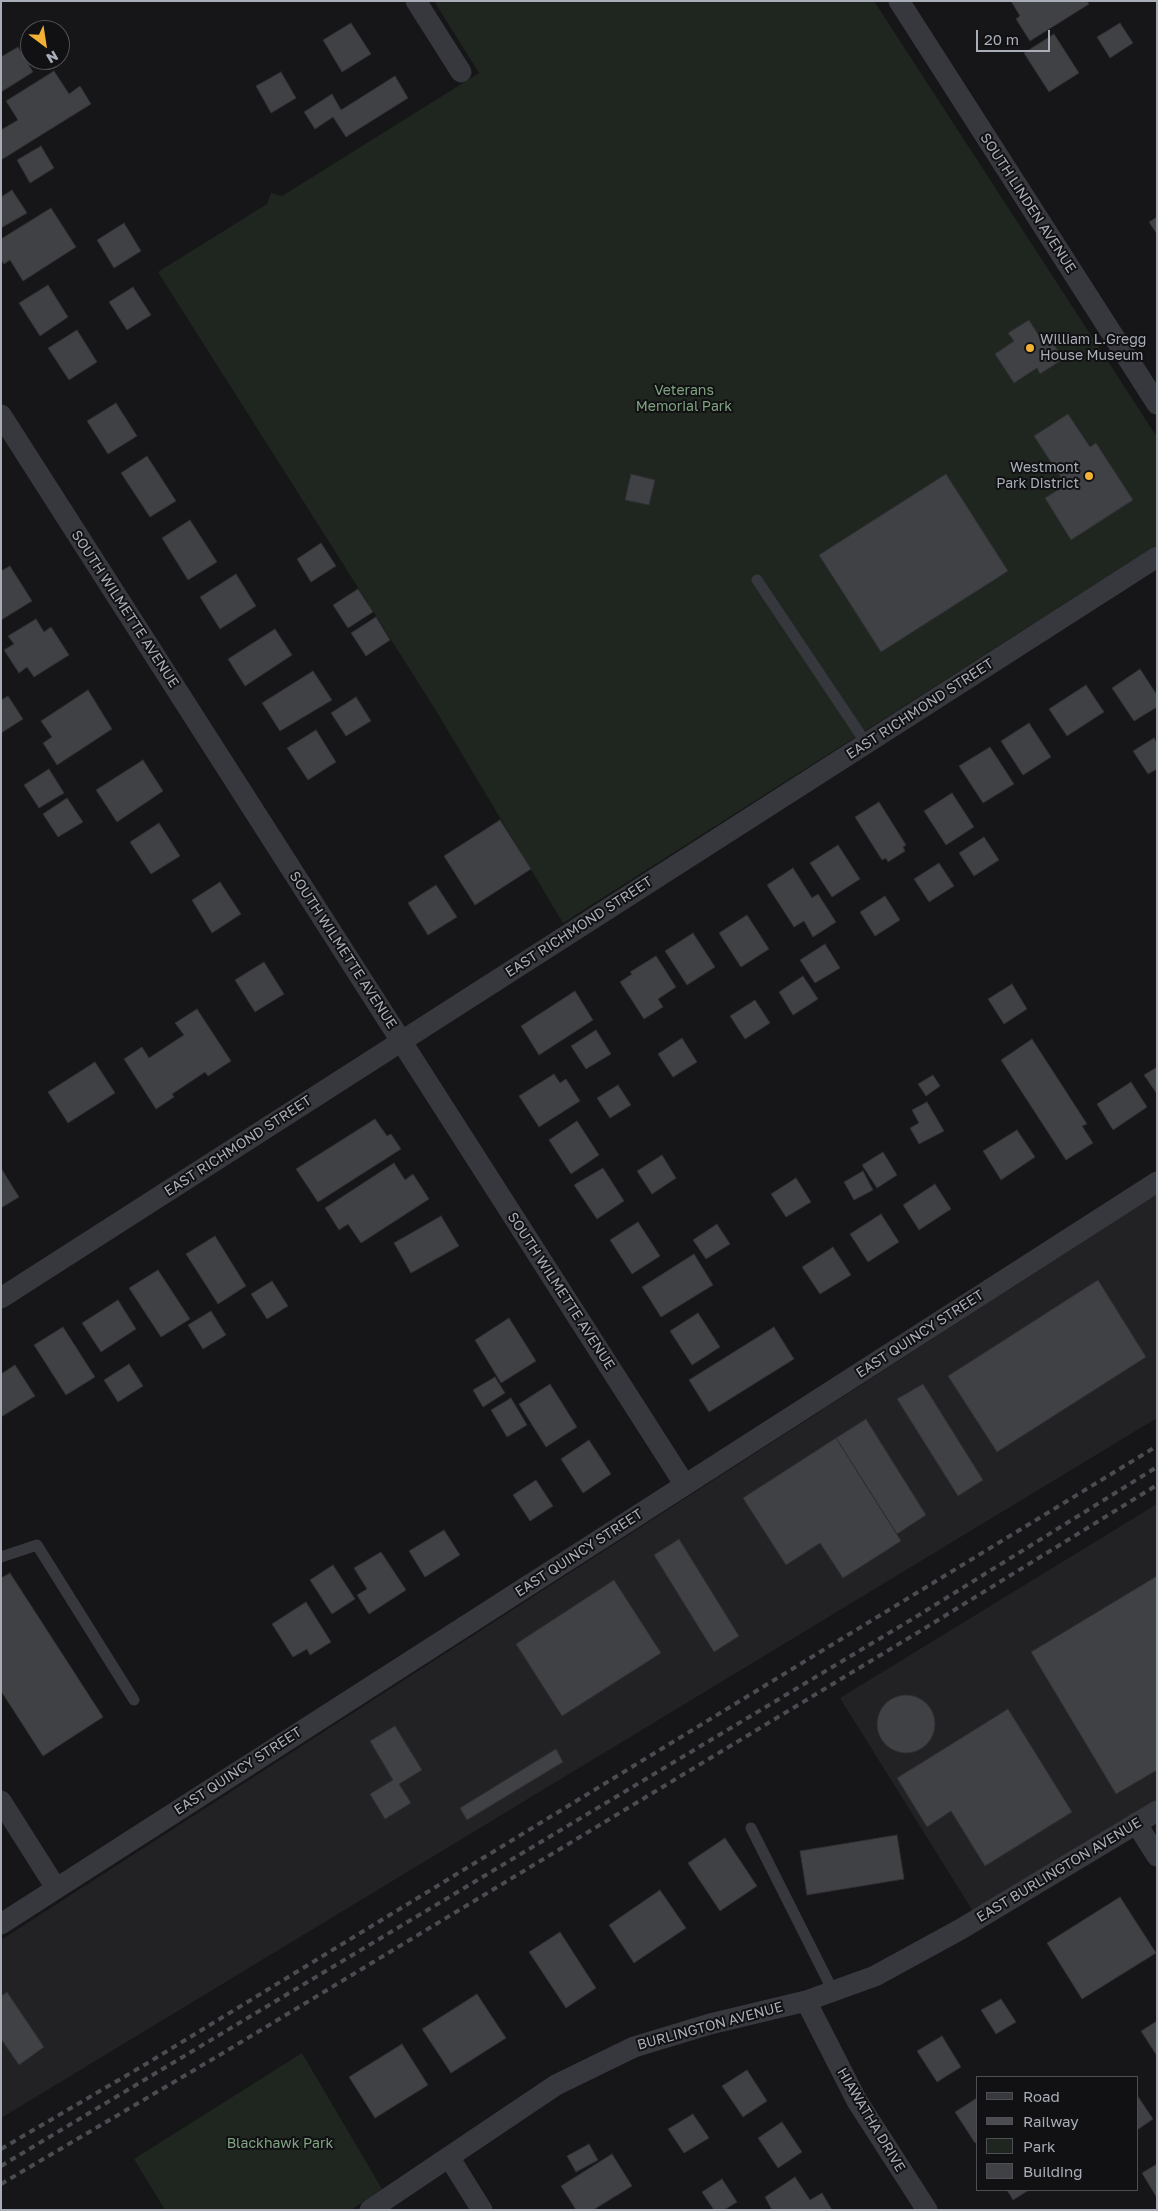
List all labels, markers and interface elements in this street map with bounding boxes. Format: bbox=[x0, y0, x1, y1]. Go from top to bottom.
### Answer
north arrow bbox=[20, 20, 70, 70]
scale bar bbox=[978, 20, 1052, 52]
text: 20 m bbox=[984, 30, 1019, 48]
text: N bbox=[44, 47, 61, 67]
street label: SOUTH LINDEN AVENUE bbox=[976, 130, 1080, 276]
place label: William L.Gregg House Museum bbox=[1040, 332, 1146, 364]
marker: William L.Gregg House Museum bbox=[1024, 342, 1036, 354]
park label: Veterans Memorial Park bbox=[636, 383, 732, 416]
place label: Westmont Park District bbox=[996, 460, 1079, 492]
marker: Westmont Park District bbox=[1083, 470, 1095, 482]
street label: SOUTH WILMETTE AVENUE bbox=[68, 527, 182, 691]
street label: EAST RICHMOND STREET bbox=[843, 655, 997, 763]
street label: SOUTH WILMETTE AVENUE bbox=[286, 868, 400, 1032]
street label: EAST RICHMOND STREET bbox=[502, 873, 656, 981]
street label: EAST RICHMOND STREET bbox=[161, 1092, 315, 1200]
street label: SOUTH WILMETTE AVENUE bbox=[504, 1209, 618, 1373]
street label: EAST QUINCY STREET bbox=[853, 1286, 987, 1382]
street label: EAST QUINCY STREET bbox=[512, 1505, 646, 1601]
street label: EAST QUINCY STREET bbox=[171, 1723, 305, 1819]
street label: EAST BURLINGTON AVENUE bbox=[974, 1814, 1144, 1926]
street label: BURLINGTON AVENUE bbox=[635, 1998, 785, 2054]
street label: HIAWATHA DRIVE bbox=[833, 2065, 909, 2175]
legend bbox=[976, 2076, 1138, 2191]
text: Road bbox=[1023, 2087, 1060, 2105]
text: Railway bbox=[1023, 2112, 1079, 2130]
park label: Blackhawk Park bbox=[227, 2136, 333, 2152]
text: Park bbox=[1023, 2137, 1055, 2155]
text: Building bbox=[1023, 2162, 1083, 2180]

